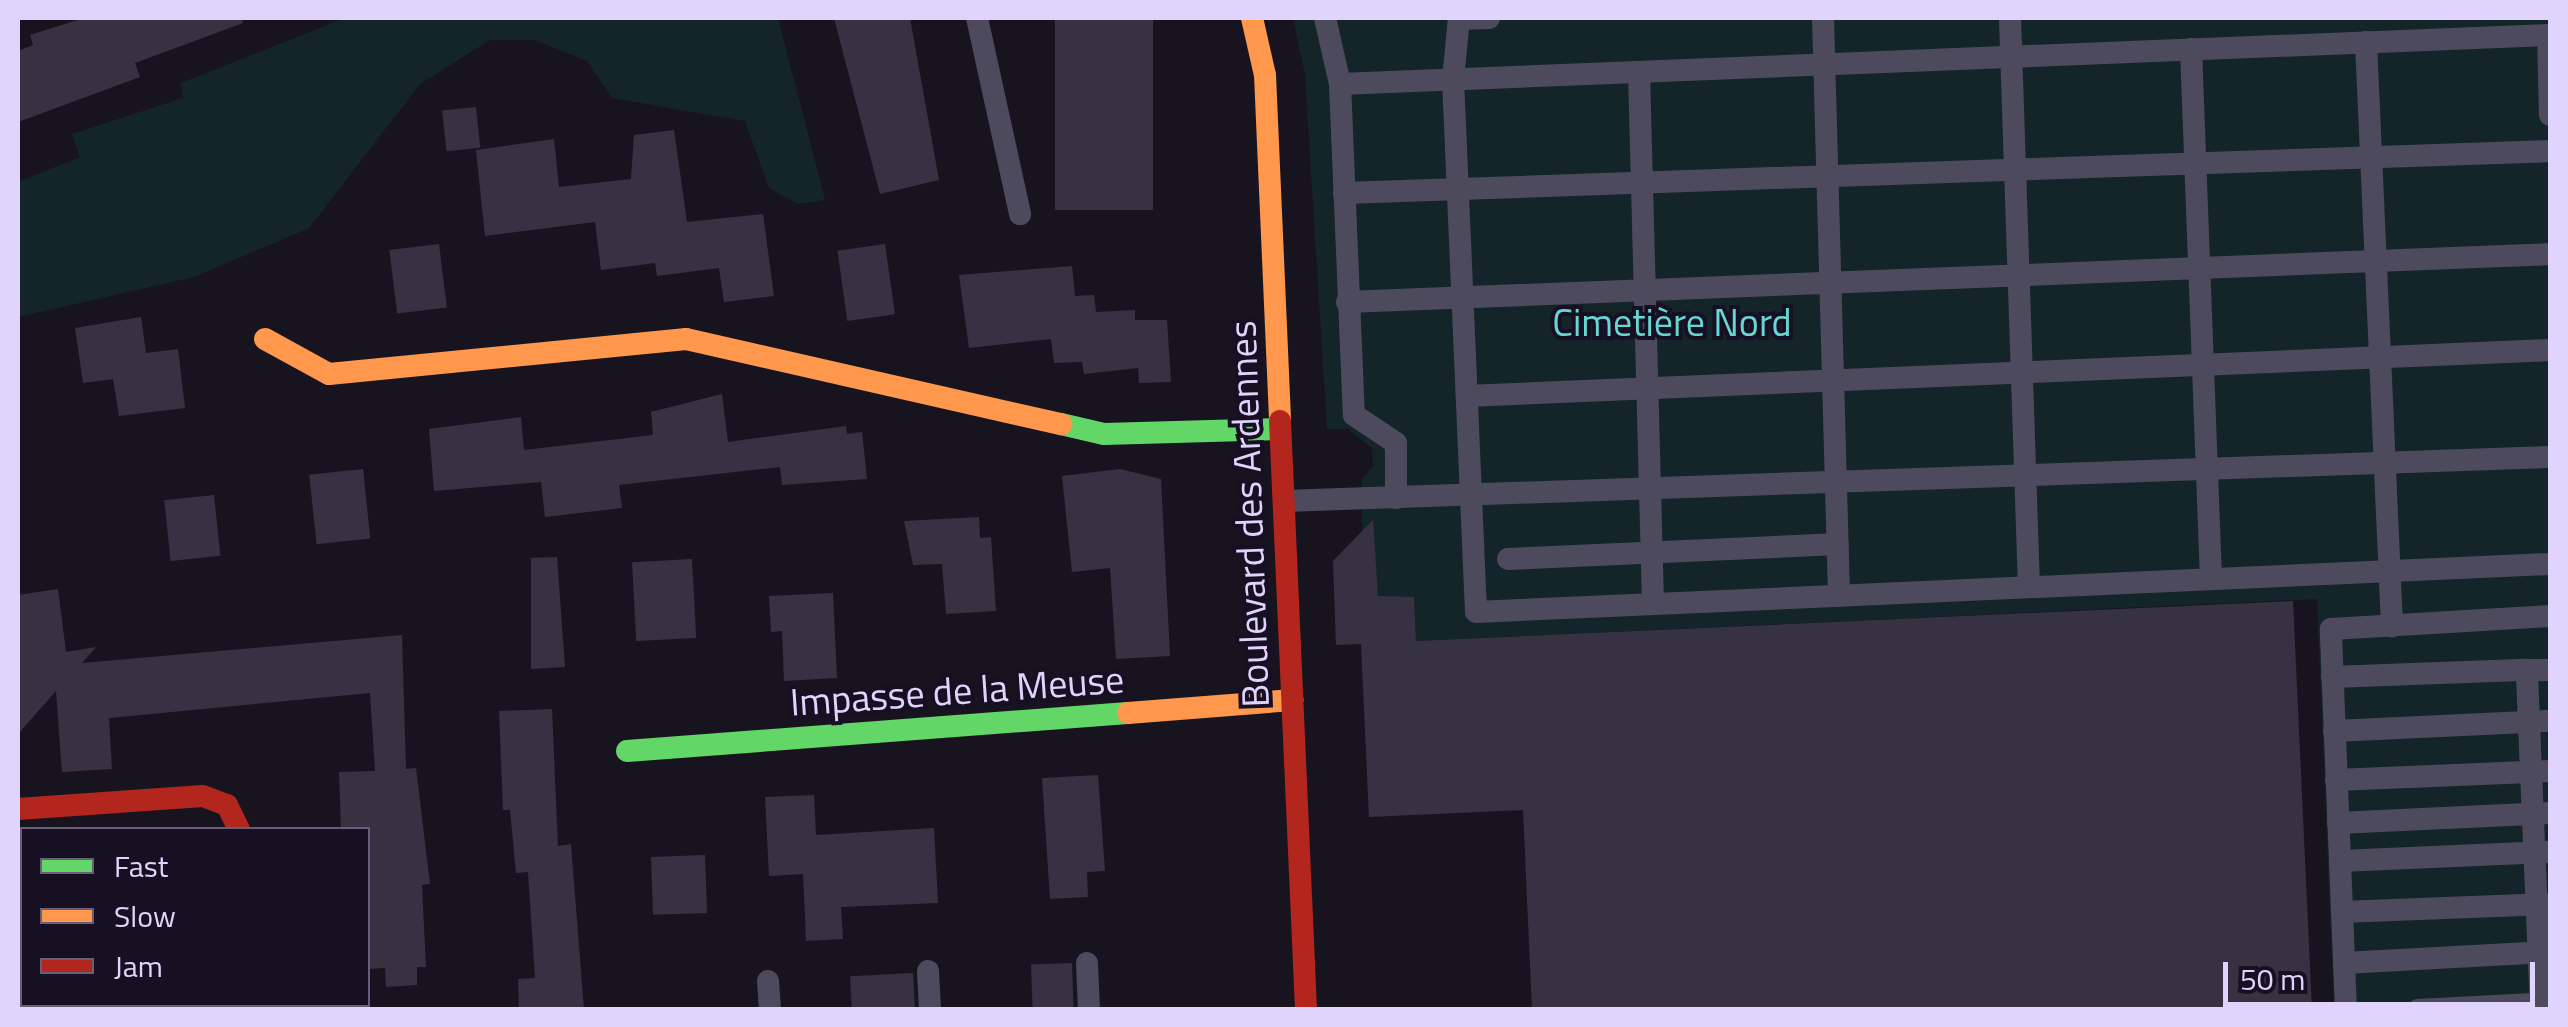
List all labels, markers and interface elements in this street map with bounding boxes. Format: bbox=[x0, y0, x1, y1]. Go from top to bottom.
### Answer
park label: Cimetière Nord bbox=[1552, 300, 1792, 346]
street label: Boulevard des Ardennes bbox=[1219, 320, 1279, 708]
street label: Impasse de la Meuse bbox=[788, 657, 1126, 725]
legend bbox=[20, 827, 370, 1007]
text: Fast bbox=[114, 843, 168, 889]
text: Slow bbox=[114, 893, 176, 939]
scale bar bbox=[2228, 942, 2540, 1004]
text: Jam bbox=[114, 943, 163, 989]
text: 50 m bbox=[2240, 956, 2305, 1002]

